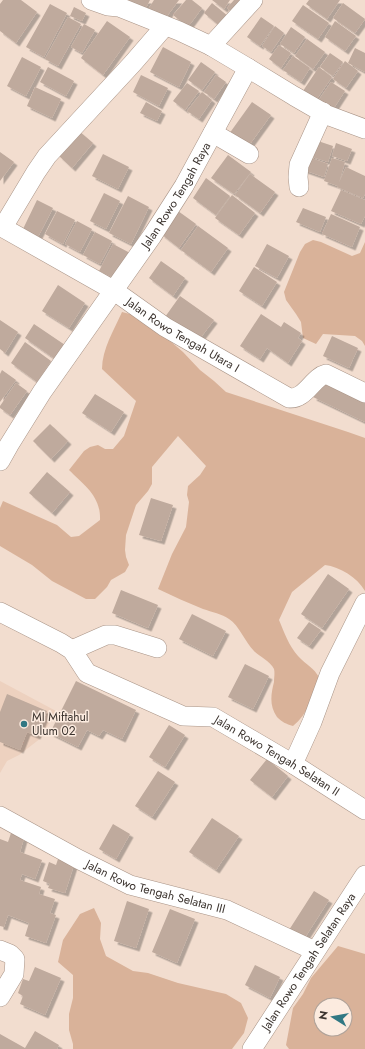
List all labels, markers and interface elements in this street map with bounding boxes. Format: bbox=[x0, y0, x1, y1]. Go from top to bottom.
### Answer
street label: Jalan Rowo Tengah Raya bbox=[136, 139, 215, 254]
street label: Jalan Rowo Tengah Utara I bbox=[121, 292, 243, 377]
place label: MI Miftahul Ulum 02 bbox=[32, 708, 89, 740]
street label: Jalan Rowo Tengah Selatan II bbox=[209, 710, 343, 801]
marker: MI Miftahul Ulum 02 bbox=[19, 719, 29, 729]
street label: Jalan Rowo Tengah Selatan III bbox=[81, 854, 227, 918]
street label: Jalan Rowo Tengah Selatan Raya bbox=[256, 889, 360, 1036]
north arrow bbox=[313, 997, 353, 1037]
text: N bbox=[314, 1009, 332, 1021]

